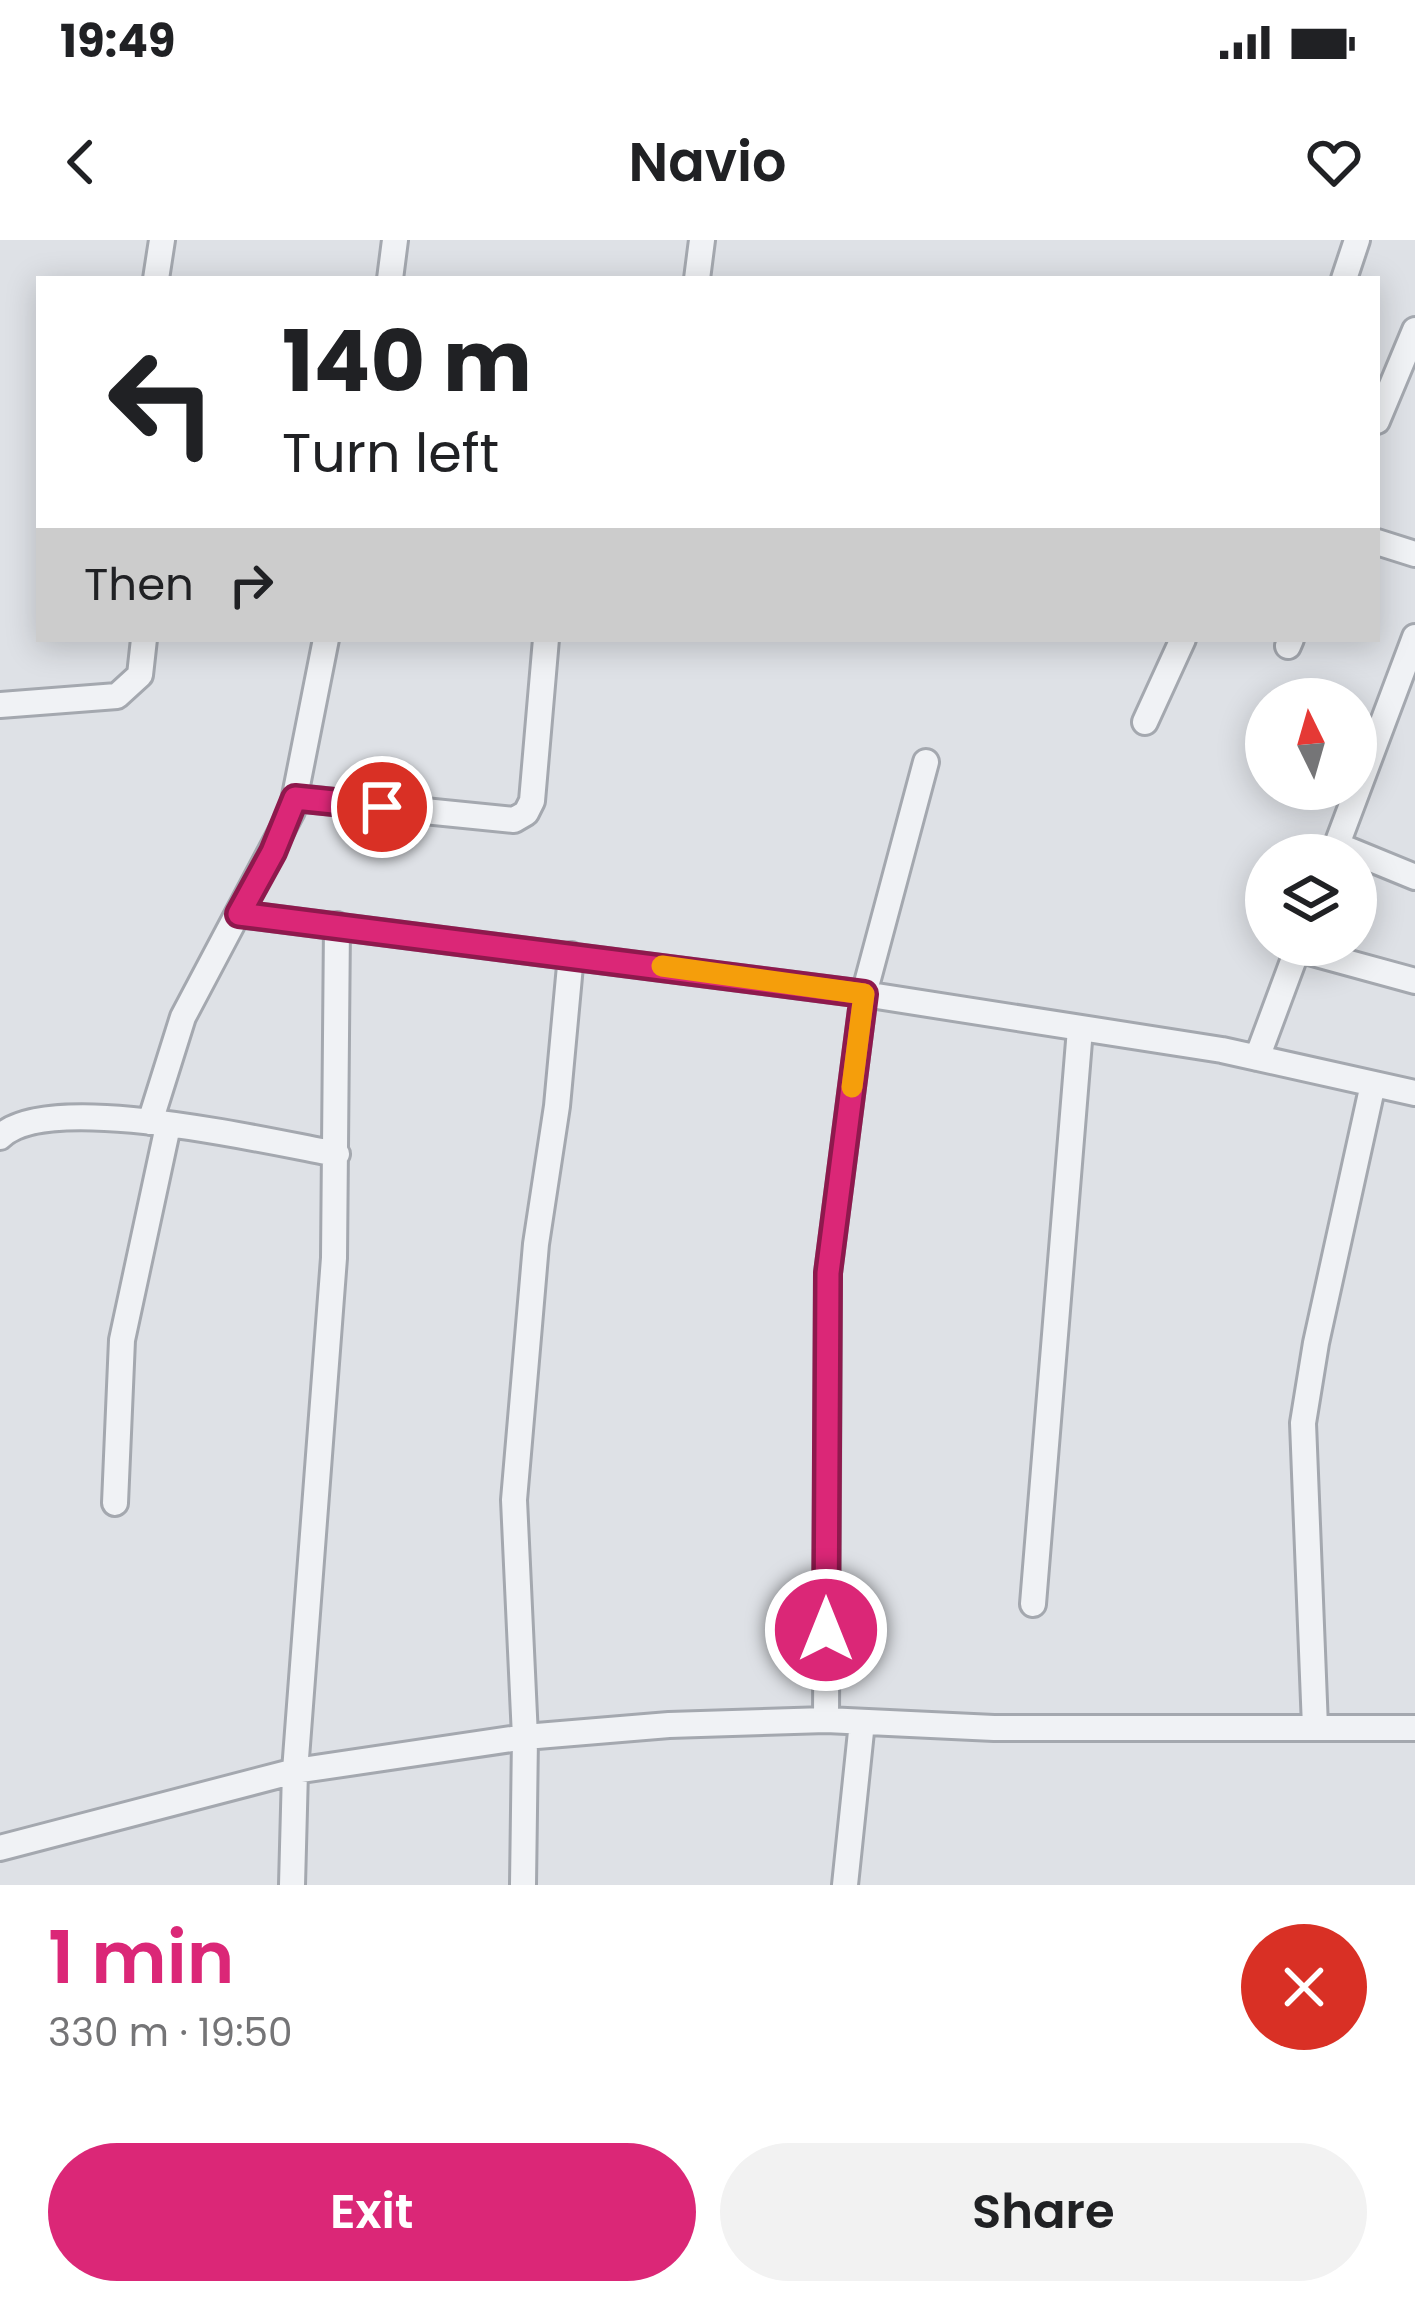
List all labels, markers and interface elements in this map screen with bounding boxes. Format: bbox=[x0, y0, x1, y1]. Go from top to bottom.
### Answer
text: 19:49 bbox=[60, 10, 176, 73]
text: Navio bbox=[628, 124, 787, 200]
icon: back bbox=[48, 129, 114, 195]
icon: heart bbox=[1301, 129, 1367, 195]
text: 140 m bbox=[282, 303, 532, 420]
icon: left bbox=[84, 324, 240, 480]
text: Turn left bbox=[282, 415, 499, 491]
icon: right bbox=[218, 552, 284, 618]
text: Then bbox=[84, 553, 194, 616]
north arrow bbox=[1245, 678, 1377, 810]
map controls bbox=[1245, 678, 1377, 966]
pin bbox=[331, 756, 433, 858]
icon: arrive bbox=[349, 774, 415, 840]
button: layers bbox=[1245, 834, 1377, 966]
position arrow bbox=[763, 1567, 889, 1693]
text: 1 min bbox=[48, 1907, 234, 2008]
button: close bbox=[1241, 1924, 1367, 2050]
text: 330 m · 19:50 bbox=[48, 2005, 292, 2060]
button: Exit bbox=[48, 2143, 696, 2281]
button: Share bbox=[720, 2143, 1367, 2281]

